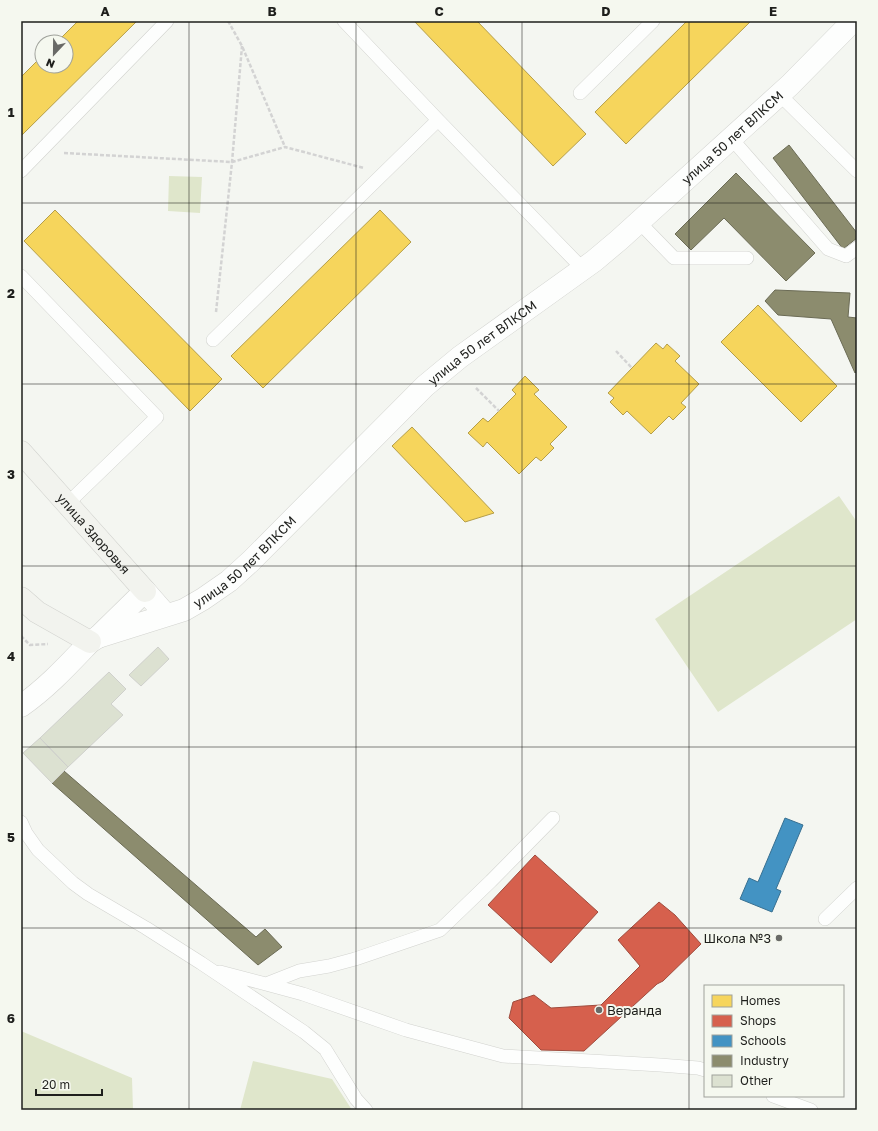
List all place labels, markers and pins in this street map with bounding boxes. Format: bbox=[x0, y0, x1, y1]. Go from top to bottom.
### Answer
place label: Школа №3 bbox=[703, 930, 771, 946]
marker: Школа №3 bbox=[774, 933, 784, 943]
place label: Веранда bbox=[607, 1002, 662, 1018]
marker: Веранда bbox=[594, 1005, 604, 1015]

